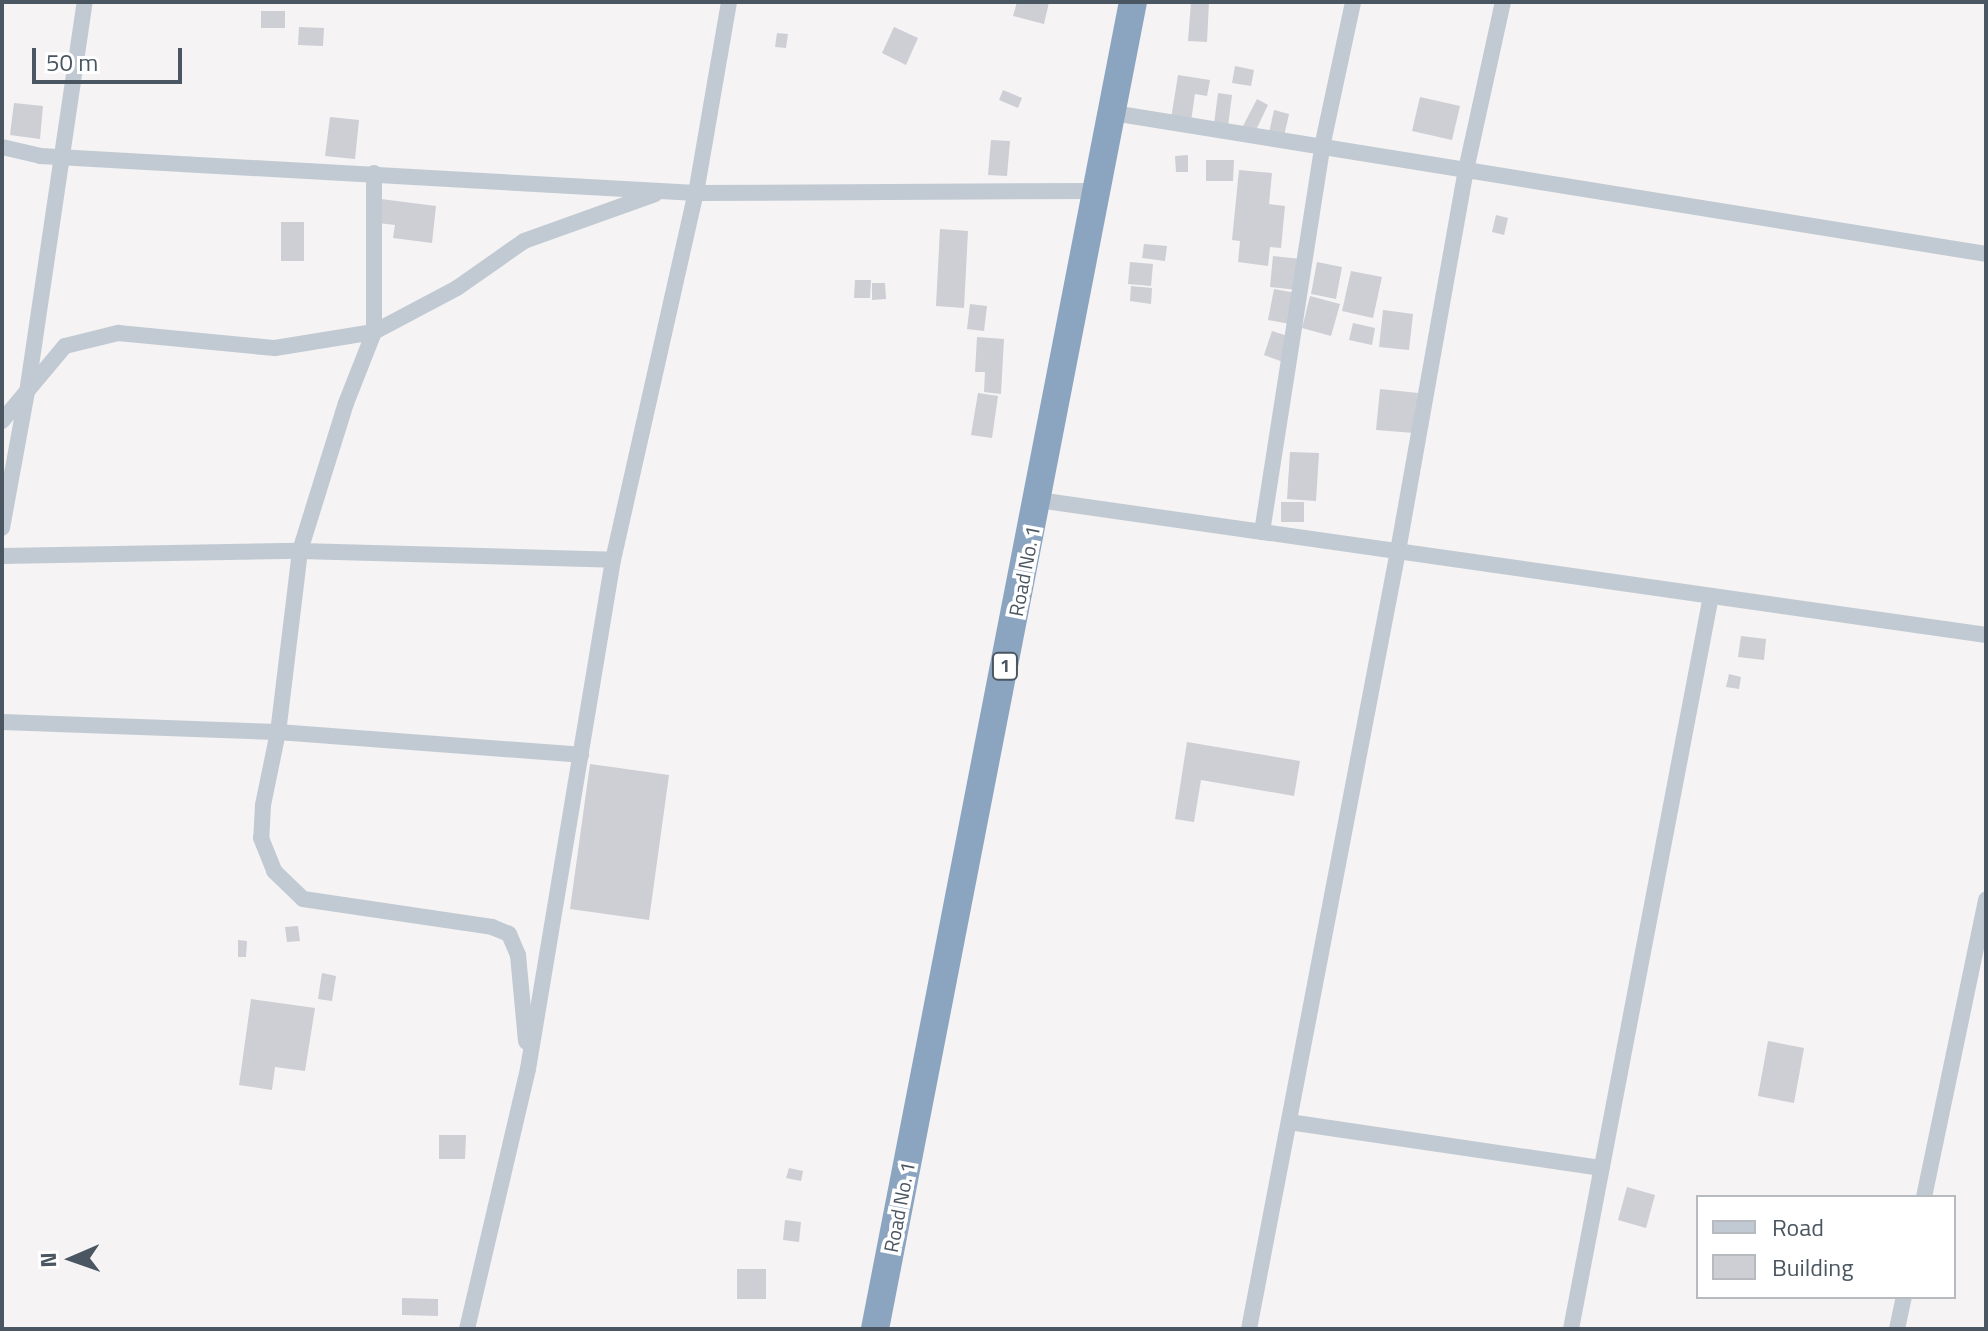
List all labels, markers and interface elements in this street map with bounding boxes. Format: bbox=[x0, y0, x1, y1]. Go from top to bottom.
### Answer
scale bar bbox=[36, 32, 186, 82]
text: 50 m bbox=[46, 44, 98, 80]
street label: Road No. 1 bbox=[1003, 524, 1045, 618]
road number: 1 bbox=[991, 652, 1019, 680]
street label: Road No. 1 bbox=[878, 1160, 920, 1254]
legend bbox=[1696, 1195, 1956, 1299]
text: Road bbox=[1772, 1209, 1824, 1245]
north arrow bbox=[32, 1219, 112, 1299]
text: Building bbox=[1772, 1249, 1854, 1285]
text: N bbox=[31, 1252, 65, 1268]

